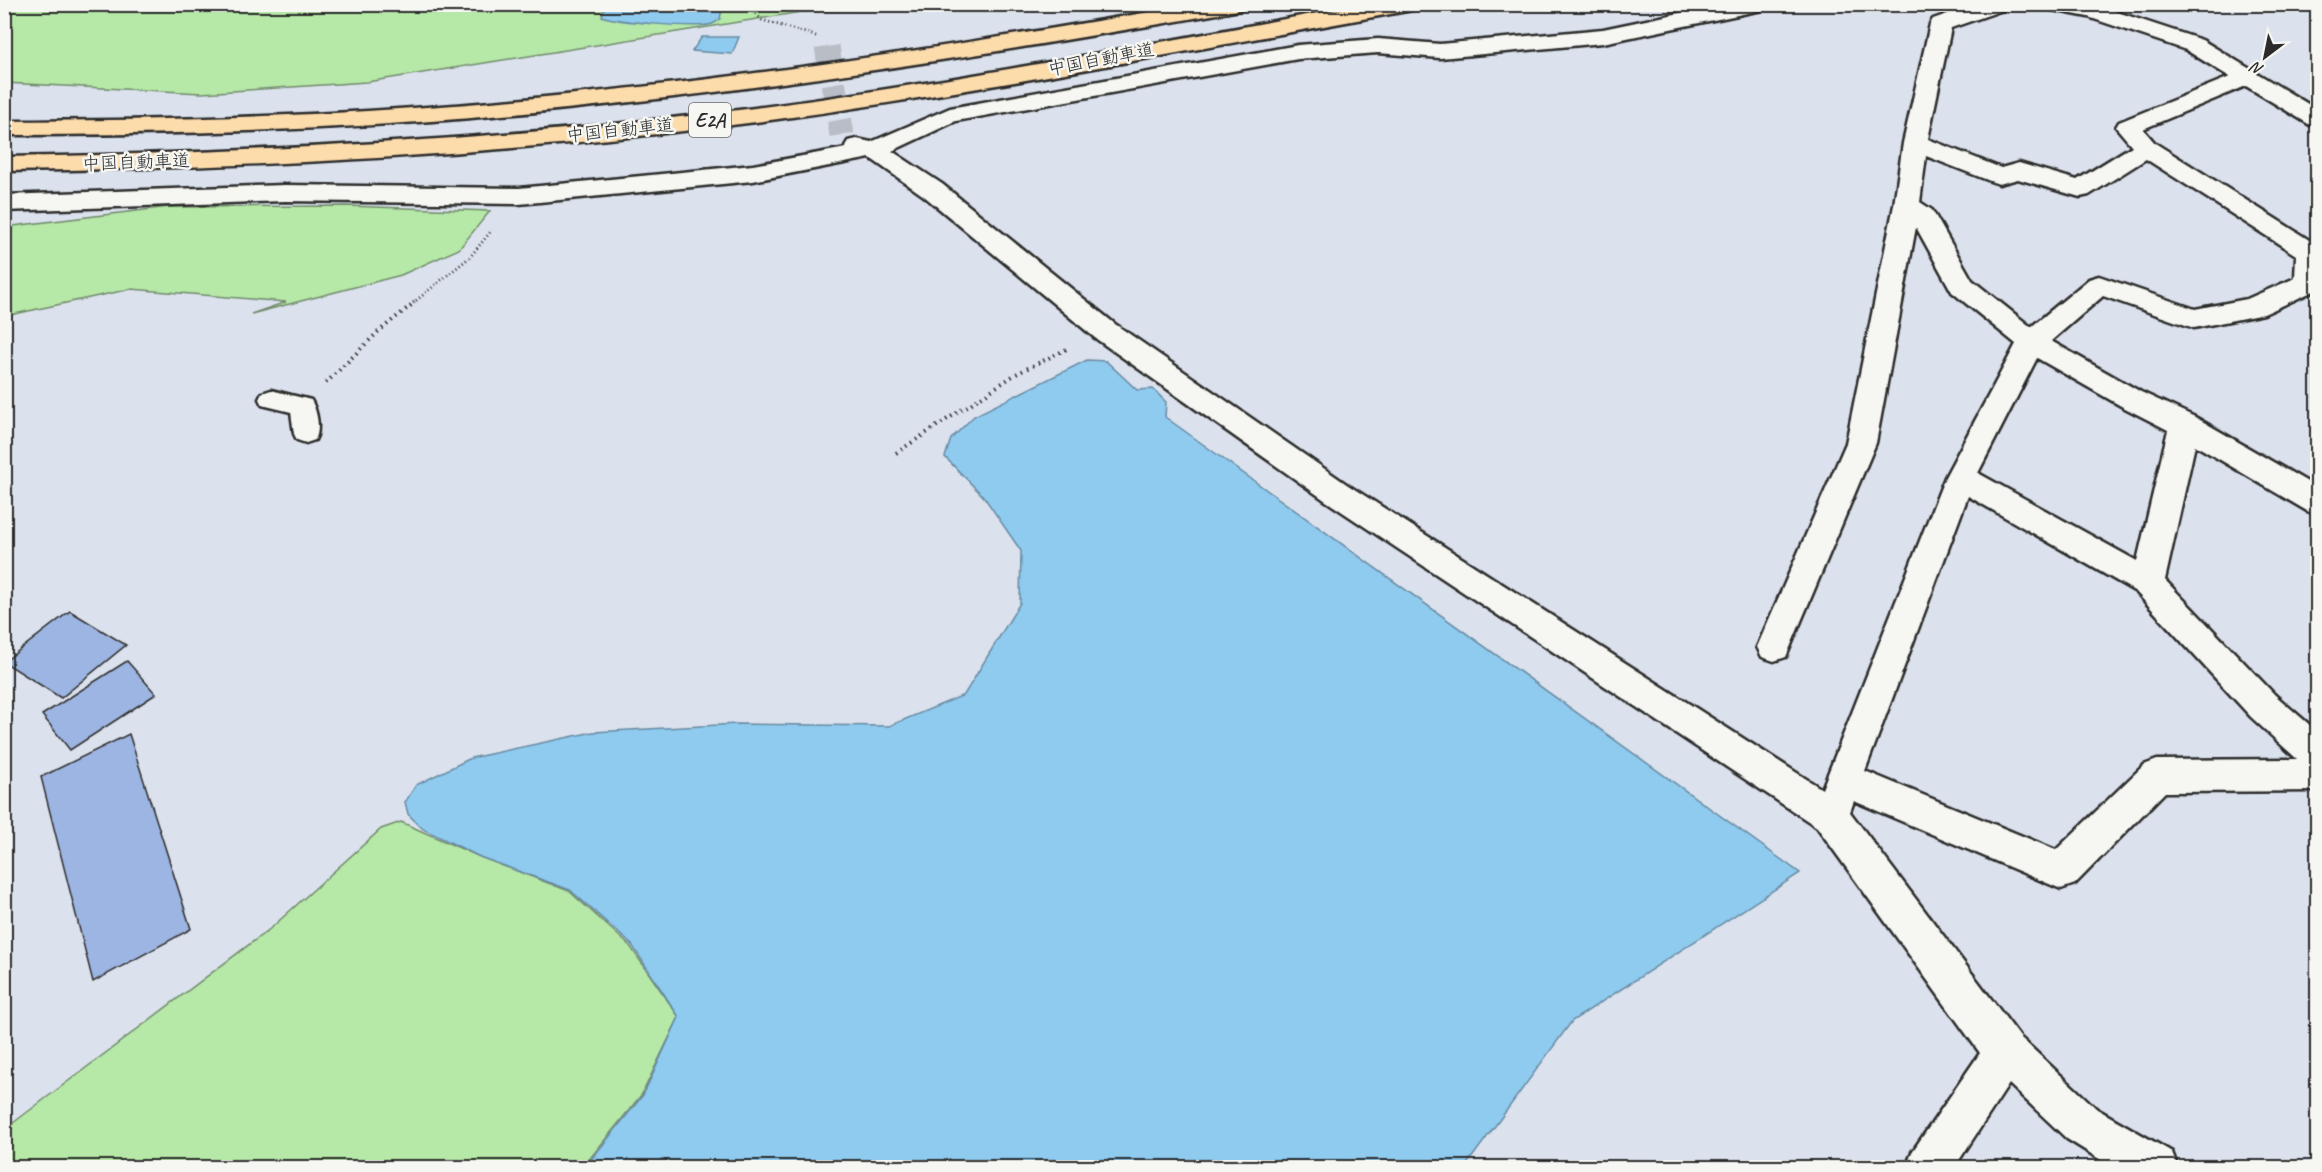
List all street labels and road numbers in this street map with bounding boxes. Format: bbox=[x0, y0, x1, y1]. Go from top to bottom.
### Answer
street label: 中国自動車道 bbox=[1046, 38, 1156, 80]
road number: E2A bbox=[689, 103, 731, 137]
street label: 中国自動車道 bbox=[565, 113, 675, 147]
street label: 中国自動車道 bbox=[82, 149, 190, 175]

